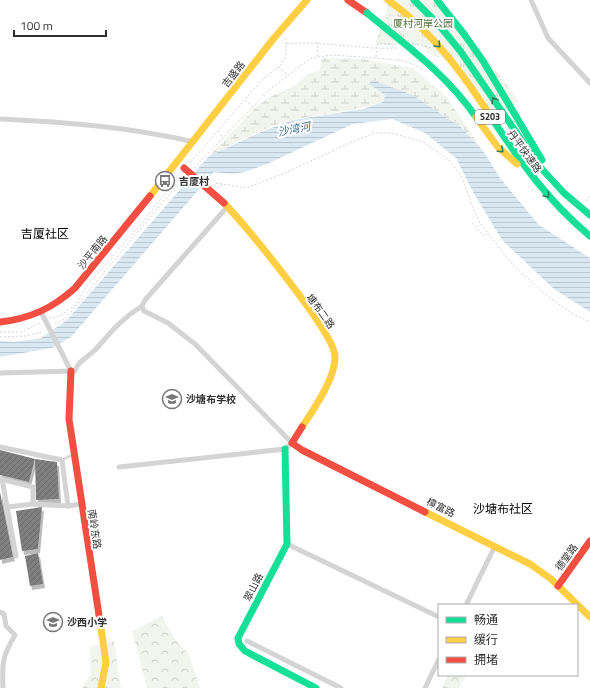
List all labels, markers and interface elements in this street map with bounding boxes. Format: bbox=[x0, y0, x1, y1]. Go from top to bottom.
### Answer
scale bar bbox=[14, 12, 106, 38]
text: 100 m bbox=[20, 16, 53, 35]
park label: 厦村河岸公园 bbox=[393, 16, 453, 31]
one-way arrow bbox=[433, 40, 440, 47]
street label: 吉盛路 bbox=[218, 58, 249, 91]
one-way arrow bbox=[492, 97, 499, 104]
road number: S203 bbox=[475, 110, 505, 124]
water label: 沙湾河 bbox=[276, 118, 314, 140]
street label: 丹平快速路 bbox=[504, 127, 545, 176]
one-way arrow bbox=[497, 145, 504, 152]
bus stop icon: 吉厦村 bbox=[154, 170, 176, 192]
place label: 吉厦村 bbox=[179, 174, 209, 189]
one-way arrow bbox=[542, 190, 550, 198]
district label: 吉厦社区 bbox=[21, 224, 69, 243]
street label: 沙平南路 bbox=[74, 232, 111, 273]
street label: 塘布二路 bbox=[303, 291, 338, 332]
school or university icon: 沙塘布学校 bbox=[161, 388, 183, 410]
place label: 沙塘布学校 bbox=[186, 392, 236, 407]
street label: 樟富路 bbox=[424, 494, 458, 521]
district label: 沙塘布社区 bbox=[473, 499, 533, 518]
street label: 南岭东路 bbox=[84, 508, 105, 550]
street label: 德堂路 bbox=[552, 541, 581, 574]
street label: 翠山路 bbox=[240, 570, 267, 604]
legend bbox=[438, 604, 578, 676]
text: 畅通 bbox=[474, 610, 498, 629]
school or university icon: 沙西小学 bbox=[42, 611, 64, 633]
place label: 沙西小学 bbox=[67, 615, 107, 630]
text: 缓行 bbox=[474, 630, 498, 649]
text: 拥堵 bbox=[474, 650, 498, 669]

